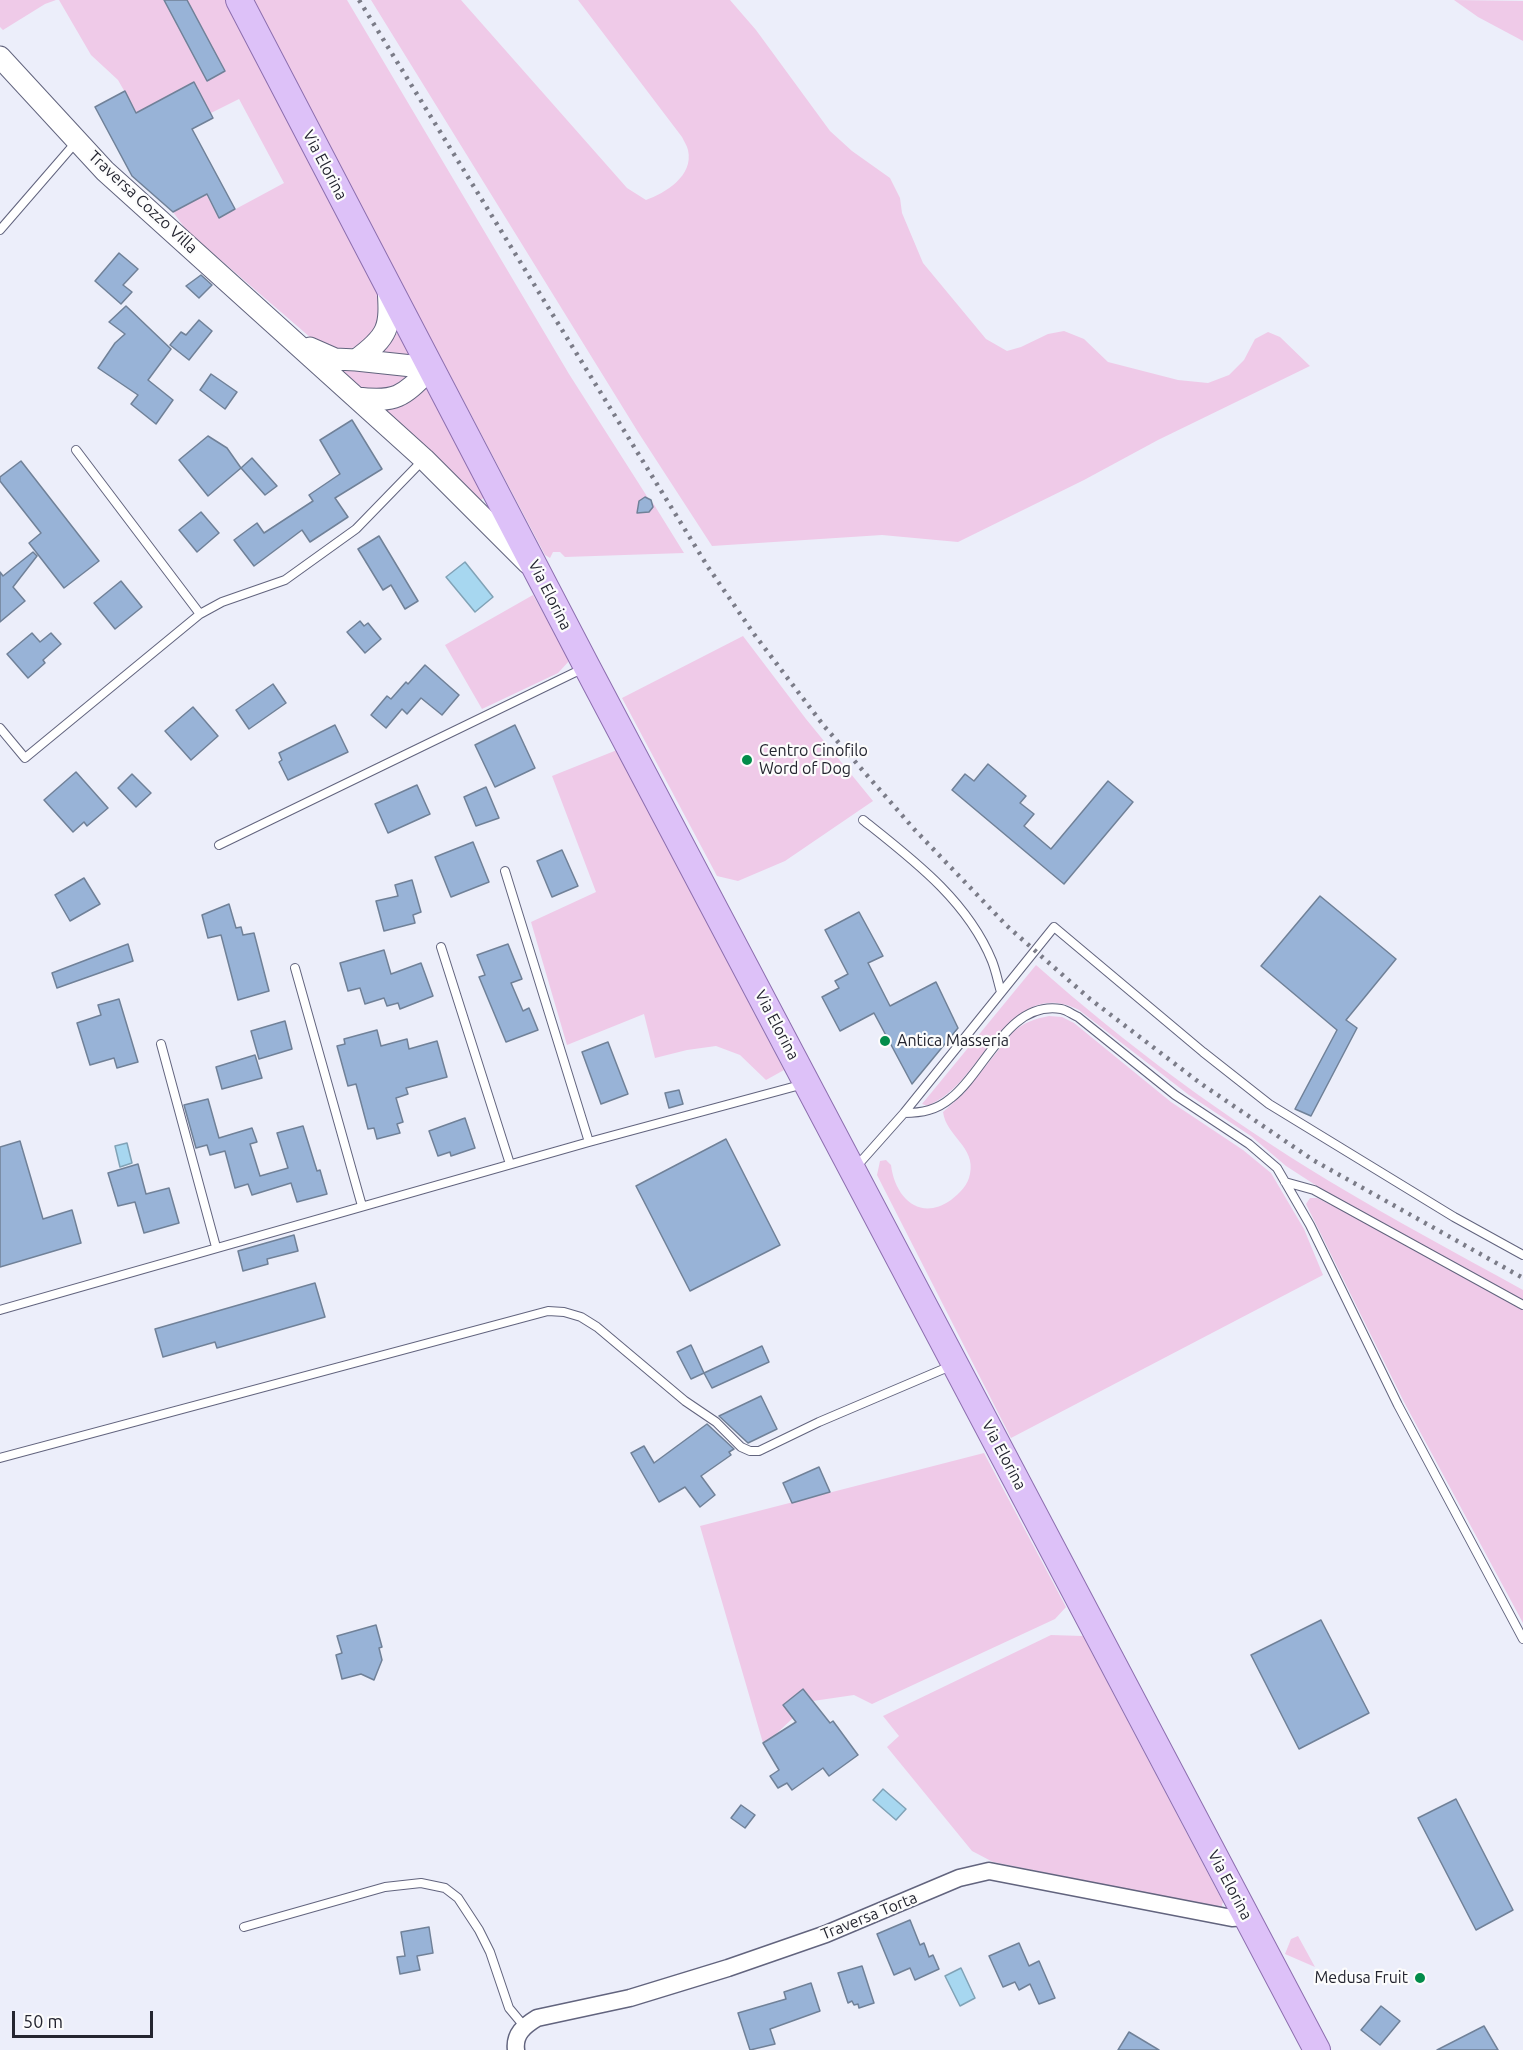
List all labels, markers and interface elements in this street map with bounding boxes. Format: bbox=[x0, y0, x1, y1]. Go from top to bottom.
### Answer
street label: Via Elorina bbox=[299, 127, 351, 203]
street label: Traversa Cozzo Villa bbox=[85, 147, 201, 257]
street label: Via Elorina bbox=[524, 557, 576, 633]
place label: Centro Cinofilo Word of Dog bbox=[759, 741, 868, 779]
marker: Centro Cinofilo Word of Dog bbox=[740, 753, 754, 767]
street label: Via Elorina bbox=[751, 987, 803, 1063]
place label: Antica Masseria bbox=[897, 1031, 1009, 1051]
marker: Antica Masseria bbox=[878, 1034, 892, 1048]
street label: Via Elorina bbox=[978, 1417, 1030, 1493]
street label: Via Elorina bbox=[1204, 1847, 1256, 1923]
street label: Traversa Torta bbox=[818, 1888, 920, 1944]
place label: Medusa Fruit bbox=[1314, 1968, 1408, 1988]
marker: Medusa Fruit bbox=[1413, 1971, 1427, 1985]
scale bar bbox=[15, 1999, 156, 2037]
text: 50 m bbox=[23, 2011, 63, 2031]

